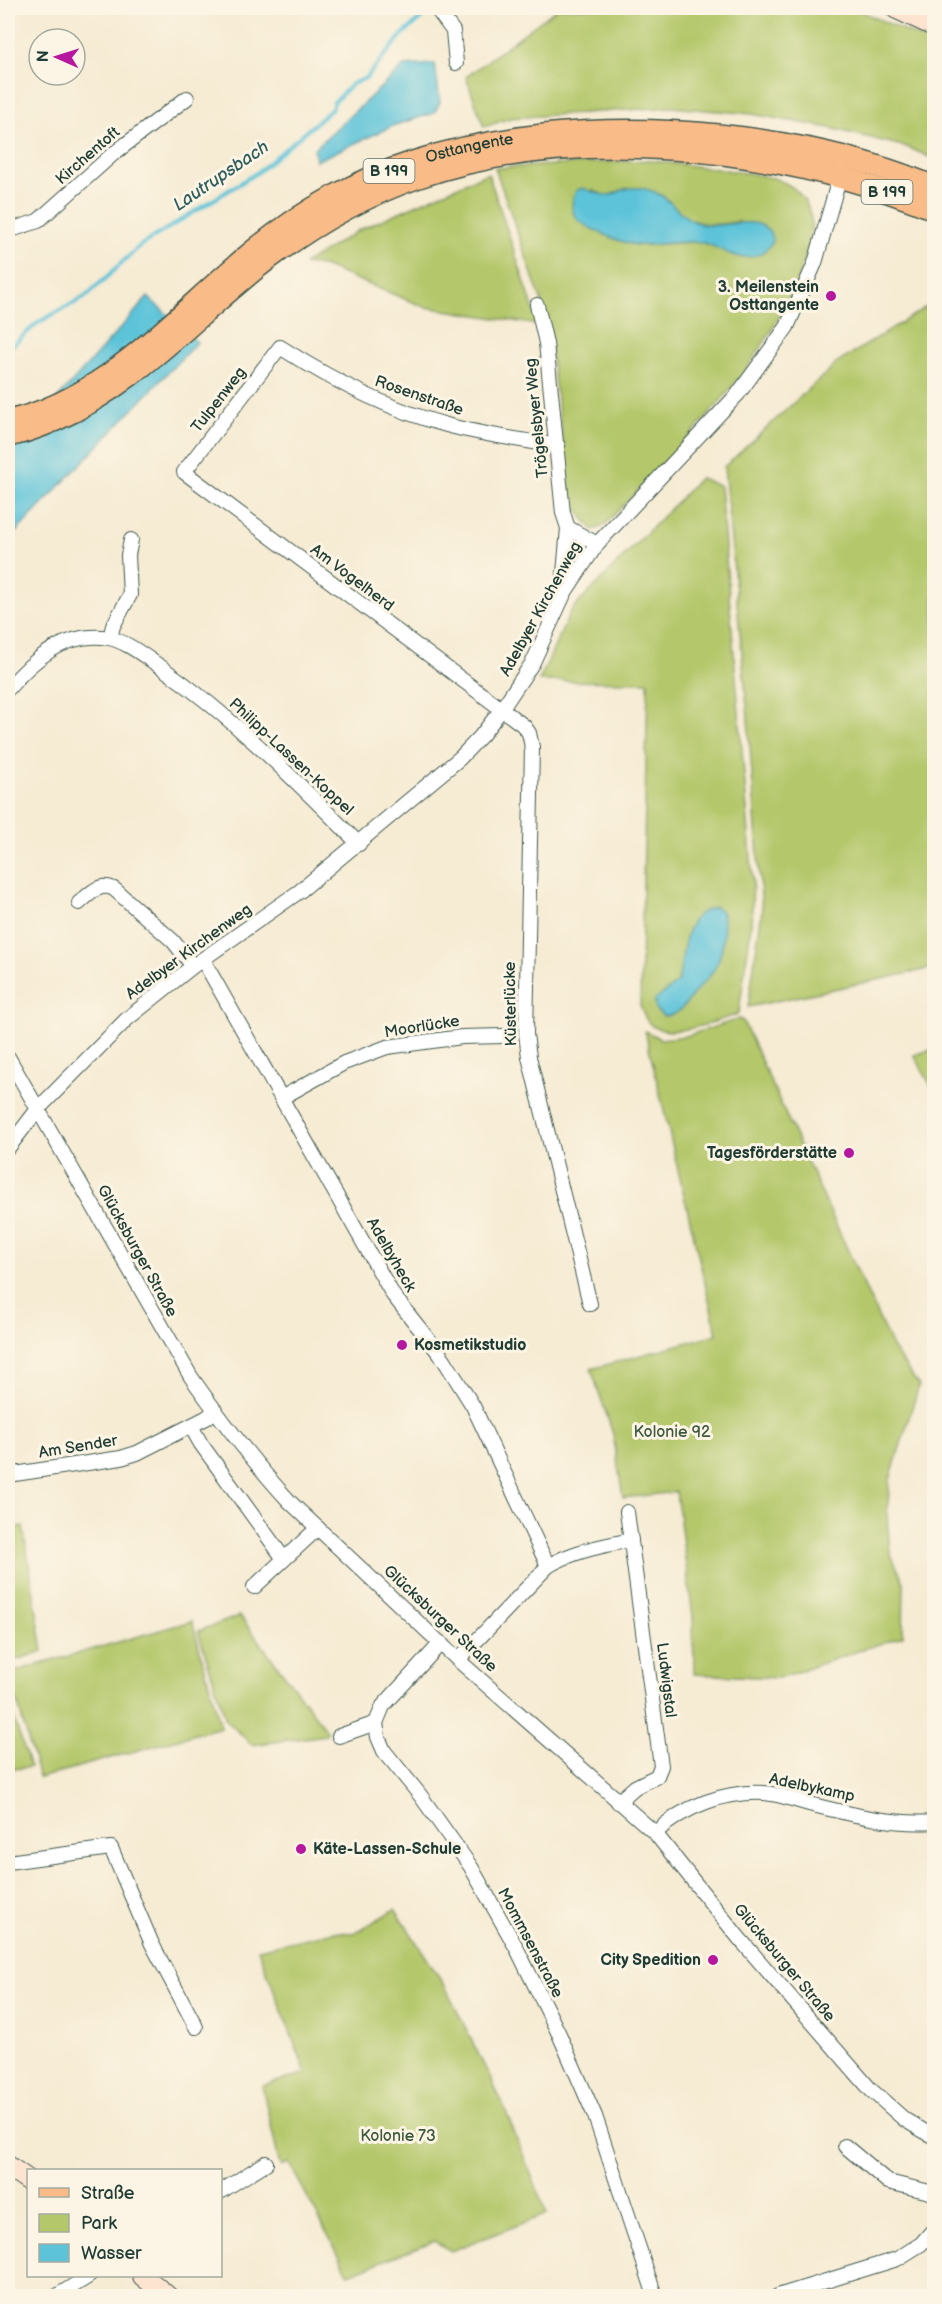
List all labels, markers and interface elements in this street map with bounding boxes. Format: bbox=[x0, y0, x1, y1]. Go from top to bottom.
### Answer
north arrow bbox=[27, 27, 87, 87]
text: N bbox=[34, 50, 53, 63]
street label: Kirchentoft bbox=[52, 123, 124, 189]
street label: Osttangente bbox=[423, 129, 515, 167]
water label: Lautrupsbach bbox=[169, 136, 273, 216]
road number: B 199 bbox=[364, 159, 414, 183]
road number: B 199 bbox=[862, 180, 912, 204]
place label: 3. Meilenstein Osttangente bbox=[718, 278, 819, 315]
marker: 3. Meilenstein Osttangente bbox=[824, 289, 838, 303]
street label: Trögelsbyer Weg bbox=[521, 357, 553, 479]
street label: Tulpenweg bbox=[188, 363, 250, 437]
street label: Rosenstraße bbox=[372, 372, 466, 420]
street label: Adelbyer Kirchenweg bbox=[496, 538, 586, 680]
street label: Am Vogelherd bbox=[306, 540, 398, 616]
street label: Philipp-Lassen-Koppel bbox=[225, 694, 357, 820]
street label: Adelbyer Kirchenweg bbox=[122, 900, 256, 1004]
street label: Küsterlücke bbox=[501, 961, 521, 1047]
street label: Moorlücke bbox=[383, 1012, 461, 1042]
place label: Tagesförderstätte bbox=[707, 1144, 837, 1163]
marker: Tagesförderstätte bbox=[842, 1146, 856, 1160]
street label: Glücksburger Straße bbox=[93, 1182, 181, 1321]
street label: Adelbyheck bbox=[362, 1215, 420, 1296]
place label: Kosmetikstudio bbox=[414, 1336, 526, 1355]
marker: Kosmetikstudio bbox=[395, 1338, 409, 1352]
park label: Kolonie 92 bbox=[633, 1423, 711, 1442]
street label: Am Sender bbox=[37, 1431, 119, 1463]
street label: Glücksburger Straße bbox=[379, 1562, 501, 1677]
street label: Ludwigstal bbox=[652, 1641, 680, 1719]
street label: Adelbykamp bbox=[768, 1770, 856, 1806]
place label: Käte-Lassen-Schule bbox=[313, 1840, 461, 1859]
marker: Käte-Lassen-Schule bbox=[294, 1842, 308, 1856]
street label: Mommsenstraße bbox=[493, 1885, 567, 2002]
street label: Glücksburger Straße bbox=[729, 1900, 839, 2026]
place label: City Spedition bbox=[601, 1951, 701, 1970]
marker: City Spedition bbox=[706, 1953, 720, 1967]
park label: Kolonie 73 bbox=[360, 2127, 436, 2146]
legend bbox=[27, 2169, 222, 2277]
text: Straße bbox=[81, 2183, 135, 2204]
text: Park bbox=[81, 2213, 117, 2234]
text: Wasser bbox=[81, 2243, 142, 2264]

